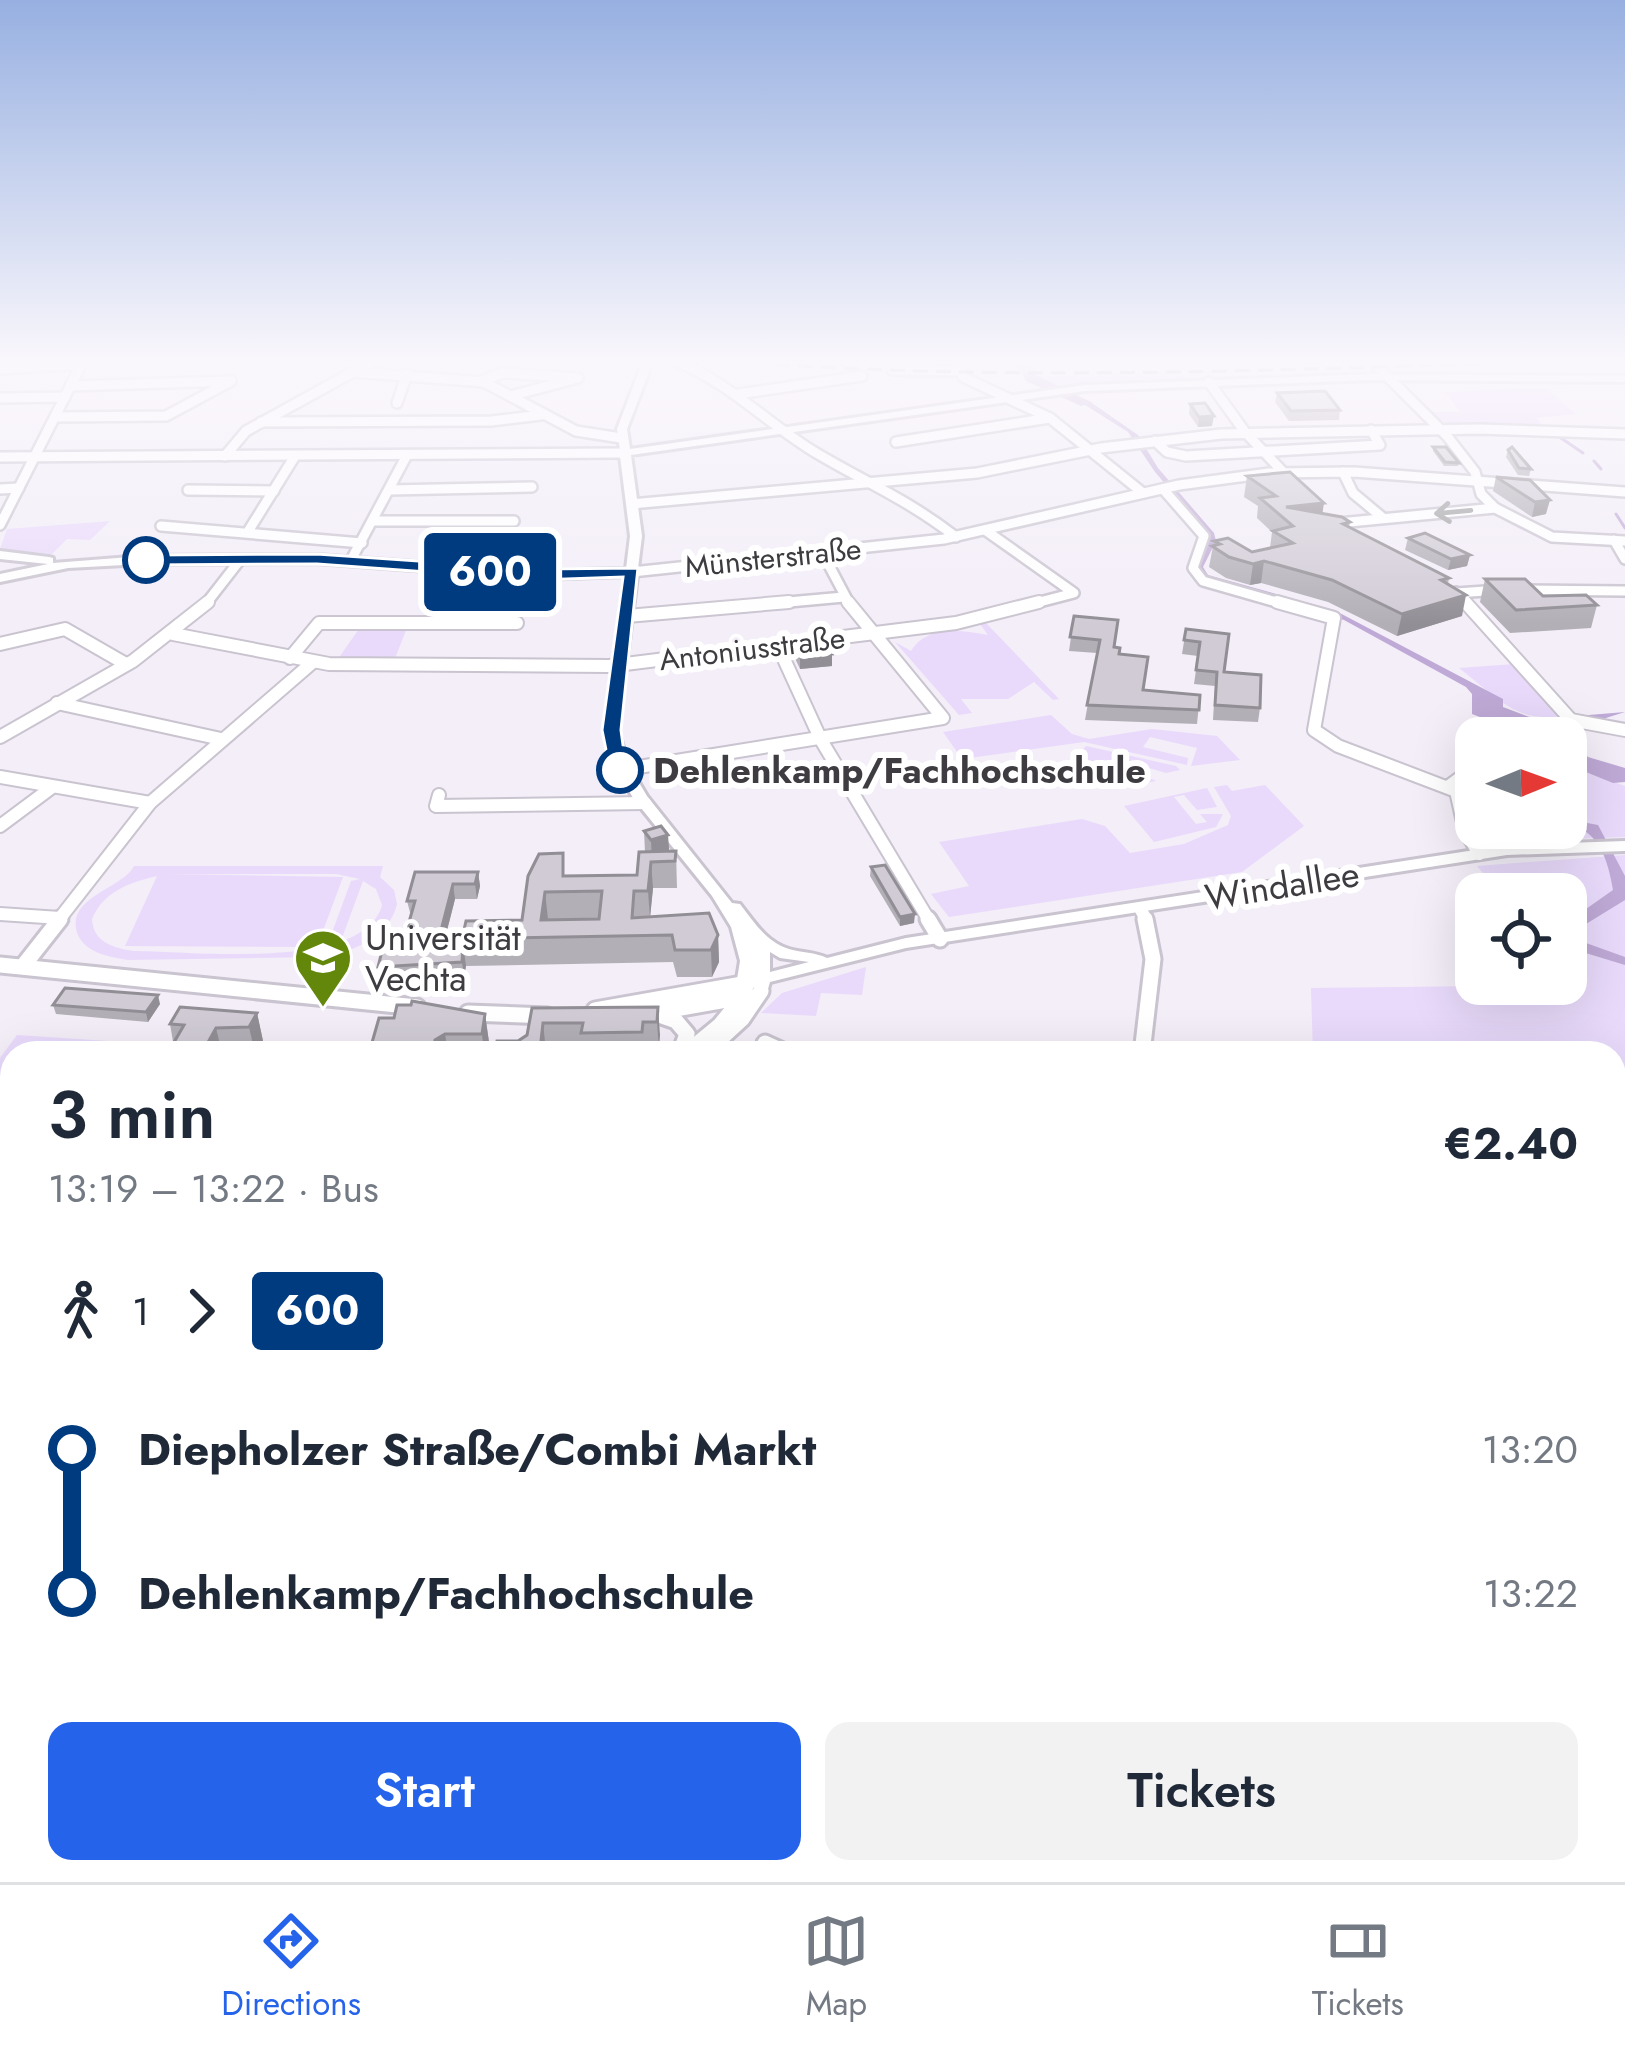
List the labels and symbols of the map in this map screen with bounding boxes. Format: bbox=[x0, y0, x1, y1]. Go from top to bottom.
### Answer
one-way arrow bbox=[1434, 501, 1473, 524]
street label: Münsterstraße bbox=[683, 527, 863, 588]
line badge: 600 bbox=[421, 533, 559, 611]
unlabelled marker bbox=[124, 538, 168, 582]
street label: Antoniusstraße bbox=[657, 616, 847, 681]
north arrow bbox=[1455, 717, 1587, 849]
place label: Dehlenkamp/Fachhochschule bbox=[653, 744, 1146, 796]
marker: Dehlenkamp/Fachhochschule bbox=[598, 748, 642, 792]
street label: Windallee bbox=[1201, 847, 1363, 923]
place label: Universität Vechta bbox=[365, 911, 521, 1004]
school or university icon: Universität Vechta bbox=[292, 927, 354, 1009]

